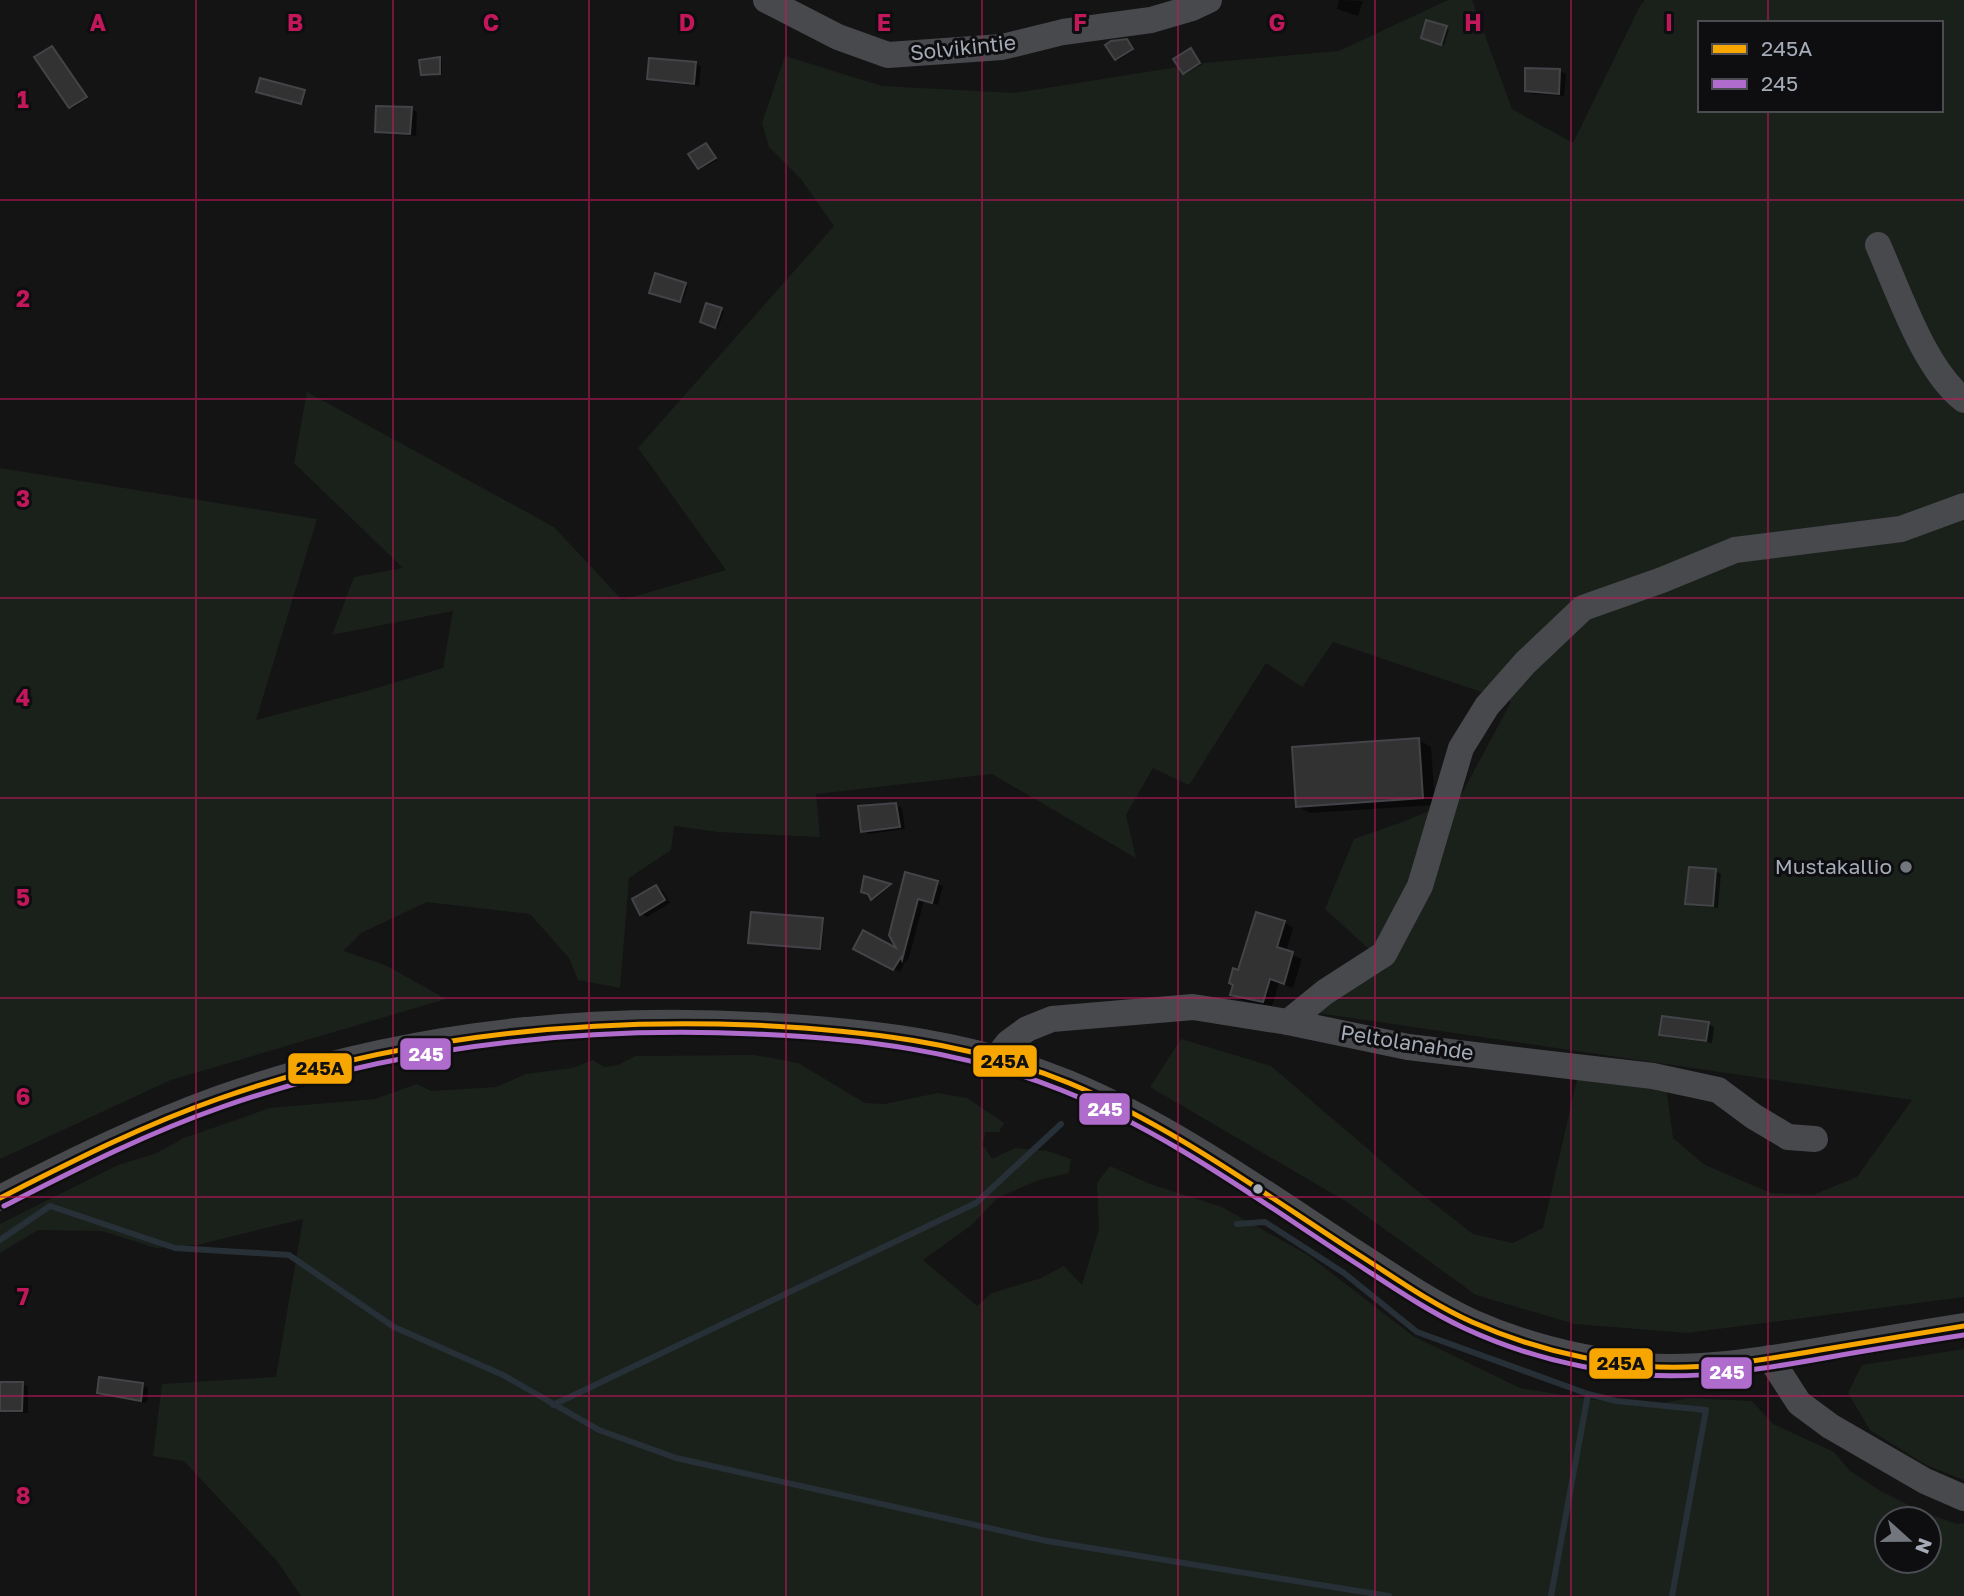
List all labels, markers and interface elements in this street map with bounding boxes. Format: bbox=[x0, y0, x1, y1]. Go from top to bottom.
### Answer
text: A bbox=[90, 8, 107, 36]
text: B bbox=[287, 8, 303, 36]
text: C bbox=[483, 8, 499, 36]
text: D bbox=[679, 8, 695, 36]
text: E bbox=[877, 8, 891, 36]
text: F bbox=[1073, 8, 1087, 36]
text: G bbox=[1269, 8, 1285, 36]
text: H bbox=[1464, 8, 1482, 36]
text: I bbox=[1665, 8, 1673, 36]
legend bbox=[1698, 21, 1943, 112]
street label: Solvikintie bbox=[909, 29, 1017, 65]
text: 245A bbox=[1761, 35, 1812, 61]
text: 245 bbox=[1761, 70, 1798, 96]
text: 1 bbox=[17, 85, 29, 113]
text: 2 bbox=[16, 284, 30, 312]
text: 3 bbox=[16, 484, 30, 512]
text: 4 bbox=[16, 683, 30, 711]
place label: Mustakallio bbox=[1775, 853, 1892, 879]
marker: Mustakallio bbox=[1898, 859, 1914, 875]
text: 5 bbox=[16, 883, 30, 911]
street label: Peltolanahde bbox=[1339, 1019, 1476, 1065]
line badge: 245 bbox=[399, 1037, 452, 1071]
text: 245 bbox=[408, 1042, 444, 1065]
line badge: 245A bbox=[972, 1044, 1038, 1078]
text: 245A bbox=[981, 1049, 1030, 1072]
line badge: 245A bbox=[287, 1052, 353, 1085]
text: 245A bbox=[296, 1056, 345, 1079]
text: 6 bbox=[16, 1082, 30, 1110]
line badge: 245 bbox=[1078, 1092, 1131, 1126]
text: 245 bbox=[1087, 1097, 1123, 1120]
unlabelled marker bbox=[1251, 1182, 1265, 1196]
text: 7 bbox=[17, 1282, 29, 1310]
line badge: 245A bbox=[1588, 1347, 1654, 1380]
text: 245A bbox=[1597, 1351, 1646, 1374]
line badge: 245 bbox=[1700, 1356, 1753, 1390]
text: 245 bbox=[1709, 1360, 1745, 1383]
text: 8 bbox=[16, 1481, 30, 1509]
north arrow bbox=[1873, 1505, 1943, 1575]
text: N bbox=[1911, 1535, 1938, 1557]

